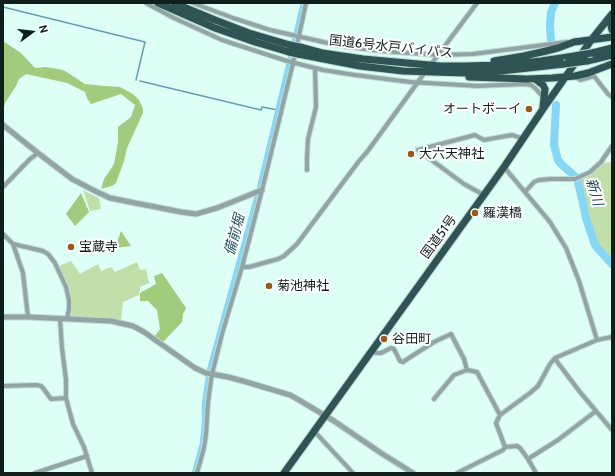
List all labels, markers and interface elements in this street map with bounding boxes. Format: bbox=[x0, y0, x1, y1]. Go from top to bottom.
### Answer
north arrow bbox=[12, 12, 52, 52]
text: N bbox=[36, 23, 51, 34]
street label: 国道6号水戸バイパス bbox=[328, 33, 454, 61]
place label: オートボーイ bbox=[443, 101, 521, 117]
marker: オートボーイ bbox=[524, 104, 534, 114]
place label: 大六天神社 bbox=[419, 146, 484, 162]
marker: 大六天神社 bbox=[406, 149, 416, 159]
water label: 新川 bbox=[582, 176, 606, 208]
place label: 羅漢橋 bbox=[483, 205, 522, 221]
marker: 羅漢橋 bbox=[470, 208, 480, 218]
street label: 国道51号 bbox=[418, 212, 460, 262]
water label: 備前堀 bbox=[221, 213, 249, 257]
place label: 宝蔵寺 bbox=[79, 239, 118, 255]
marker: 宝蔵寺 bbox=[66, 242, 76, 252]
place label: 菊池神社 bbox=[277, 278, 329, 294]
marker: 菊池神社 bbox=[264, 281, 274, 291]
place label: 谷田町 bbox=[392, 331, 431, 347]
marker: 谷田町 bbox=[379, 334, 389, 344]

